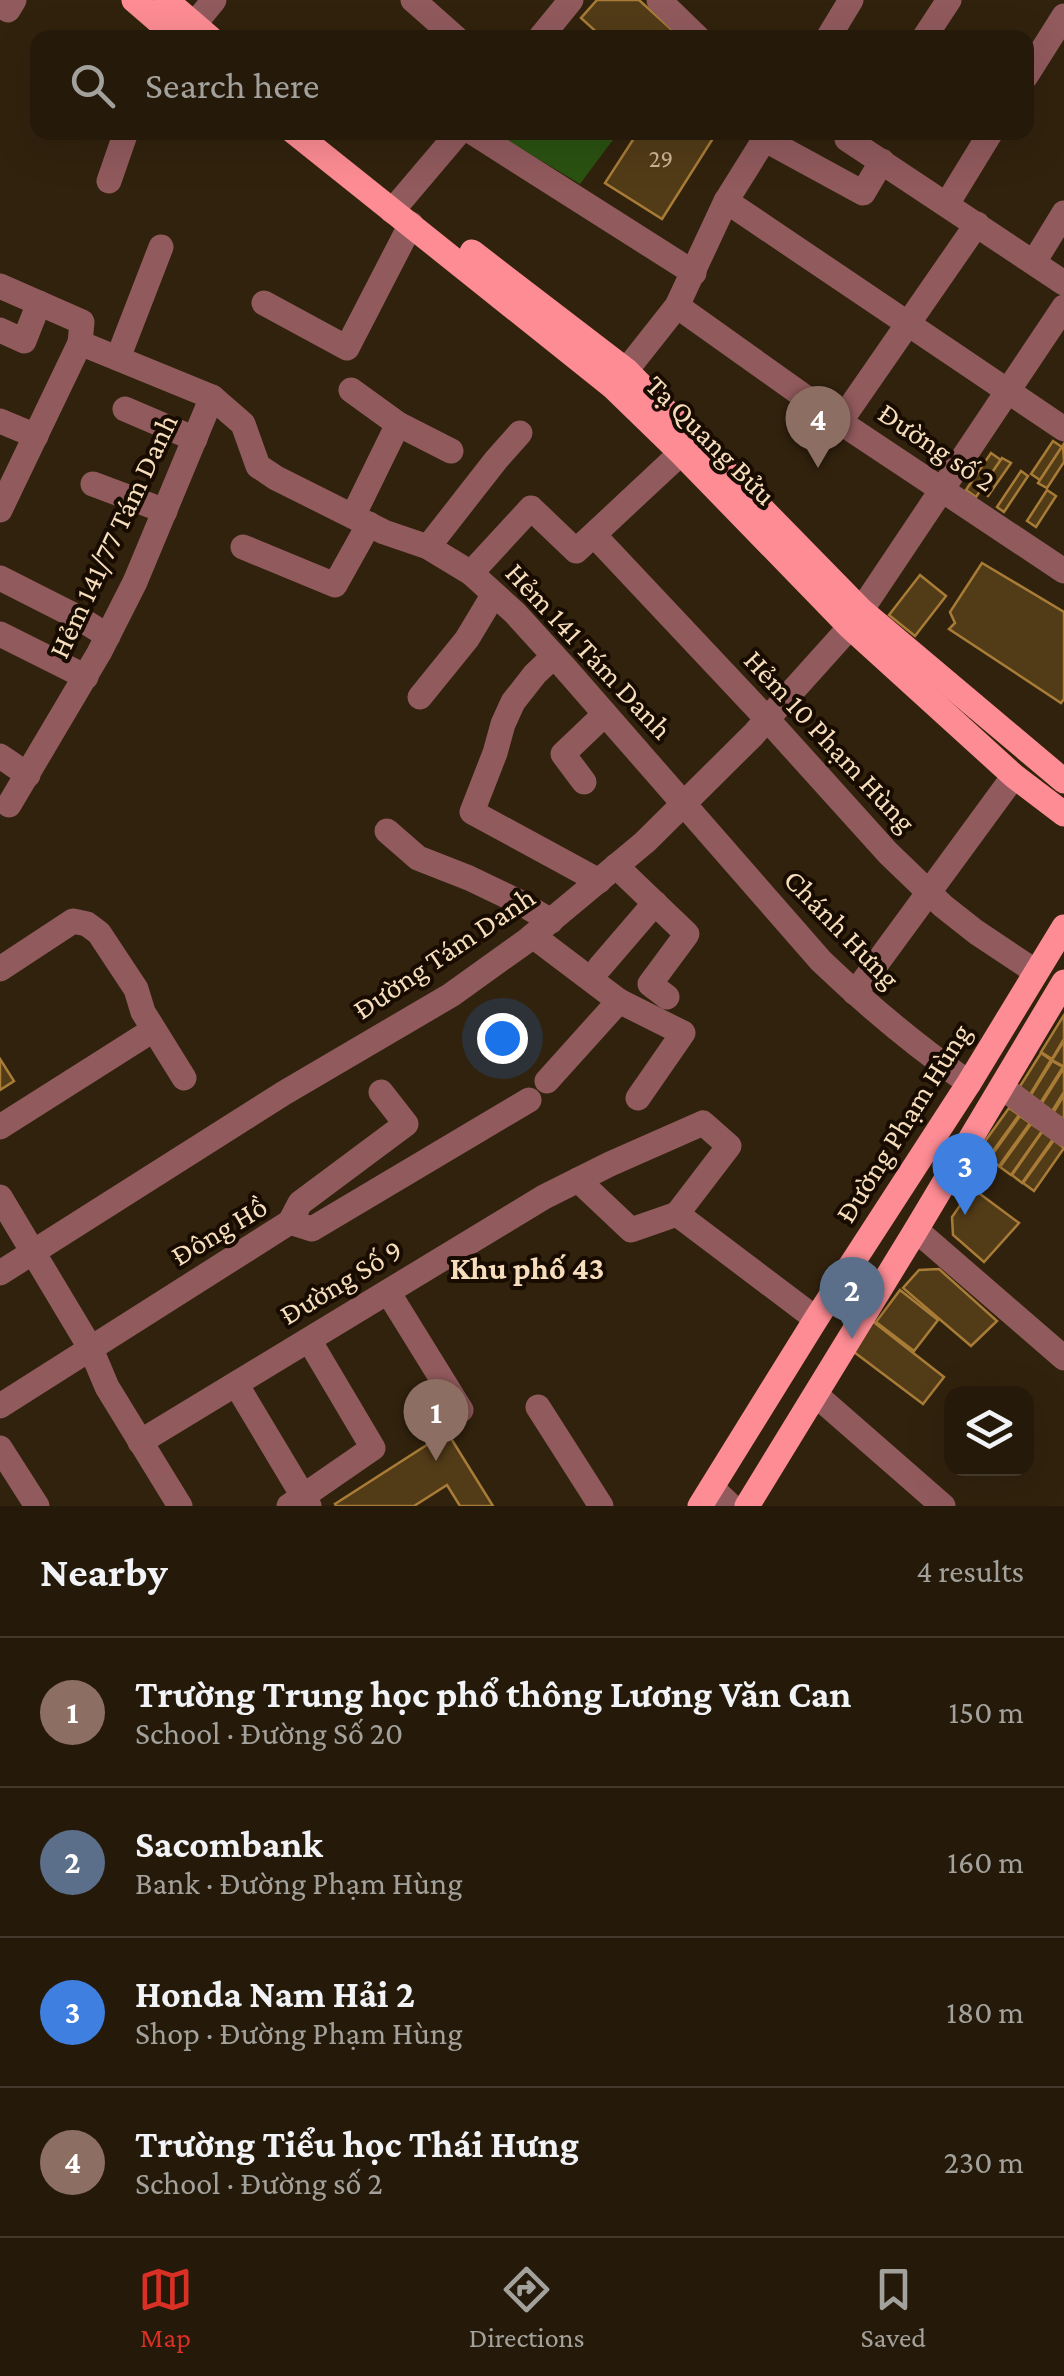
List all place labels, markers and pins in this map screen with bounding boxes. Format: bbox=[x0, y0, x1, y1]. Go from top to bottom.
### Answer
pin: 4 bbox=[786, 386, 850, 468]
pin: 3 bbox=[932, 1132, 998, 1215]
pin: 2 bbox=[820, 1256, 884, 1339]
pin: 1 bbox=[404, 1378, 468, 1461]

